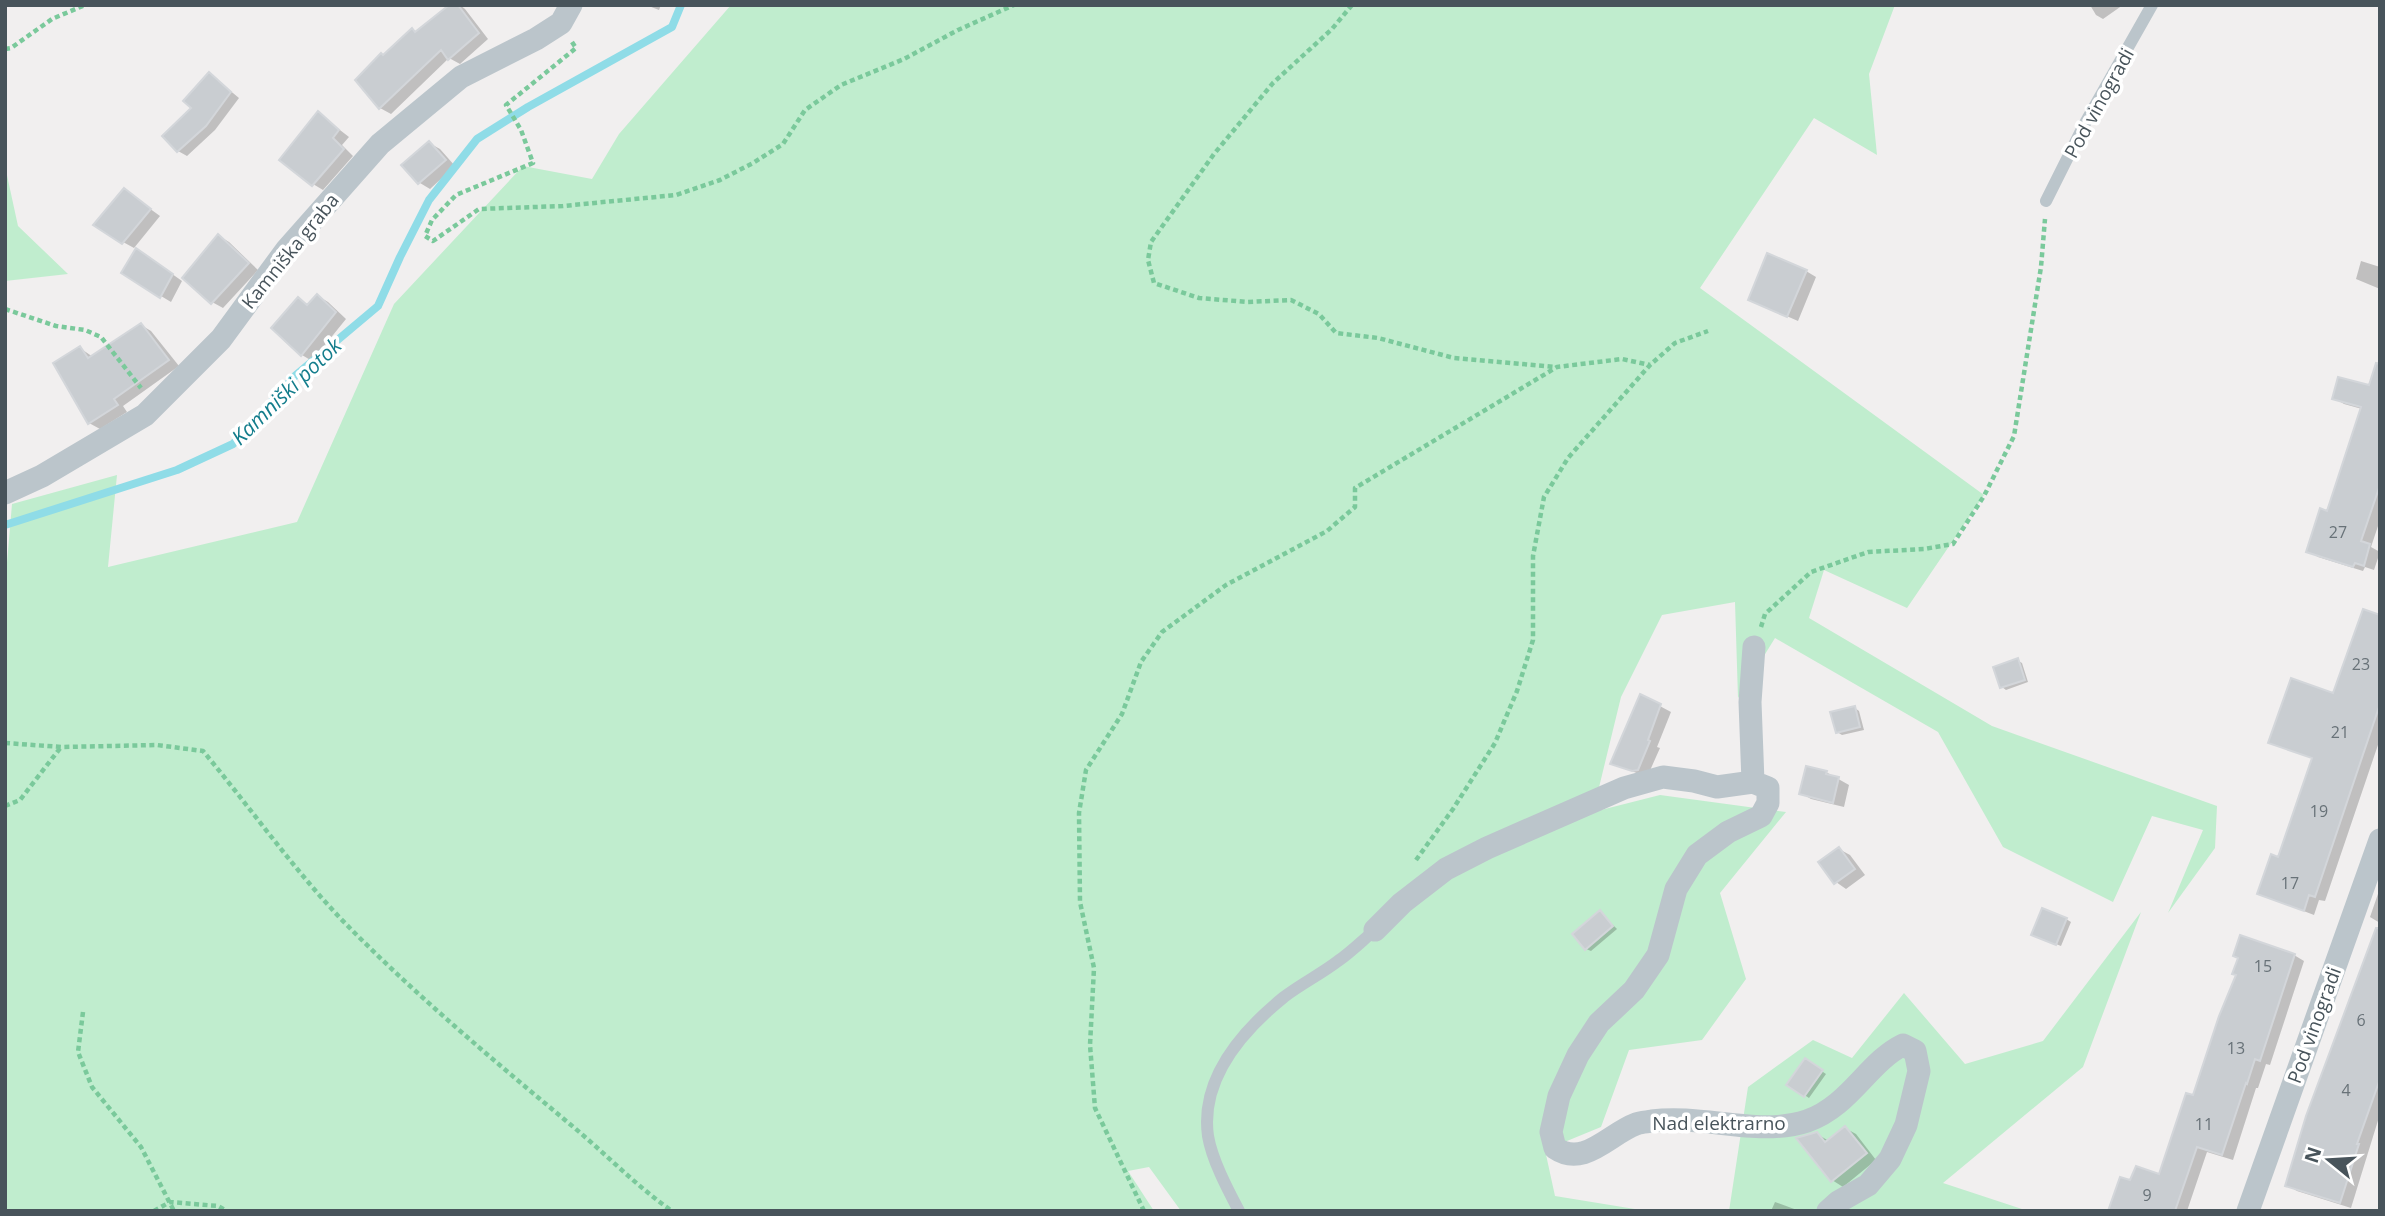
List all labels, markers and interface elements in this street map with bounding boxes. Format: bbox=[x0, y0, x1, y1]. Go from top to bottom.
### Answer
street label: Pod vinogradi bbox=[2058, 43, 2140, 163]
street label: Kamniška graba bbox=[235, 188, 345, 314]
water label: Kamniški potok bbox=[225, 331, 347, 451]
house number: 27 bbox=[2329, 521, 2347, 543]
house number: 23 bbox=[2352, 653, 2370, 675]
house number: 21 bbox=[2331, 721, 2349, 743]
house number: 19 bbox=[2310, 800, 2328, 822]
house number: 17 bbox=[2281, 872, 2299, 894]
house number: 15 bbox=[2254, 955, 2272, 977]
street label: Pod vinogradi bbox=[2281, 963, 2347, 1087]
house number: 6 bbox=[2356, 1009, 2366, 1031]
house number: 13 bbox=[2227, 1037, 2245, 1059]
house number: 4 bbox=[2341, 1079, 2351, 1101]
street label: Nad elektrarno bbox=[1652, 1110, 1786, 1136]
house number: 11 bbox=[2195, 1113, 2213, 1135]
north arrow bbox=[2294, 1125, 2364, 1195]
text: N bbox=[2298, 1143, 2328, 1166]
house number: 9 bbox=[2142, 1184, 2152, 1206]

